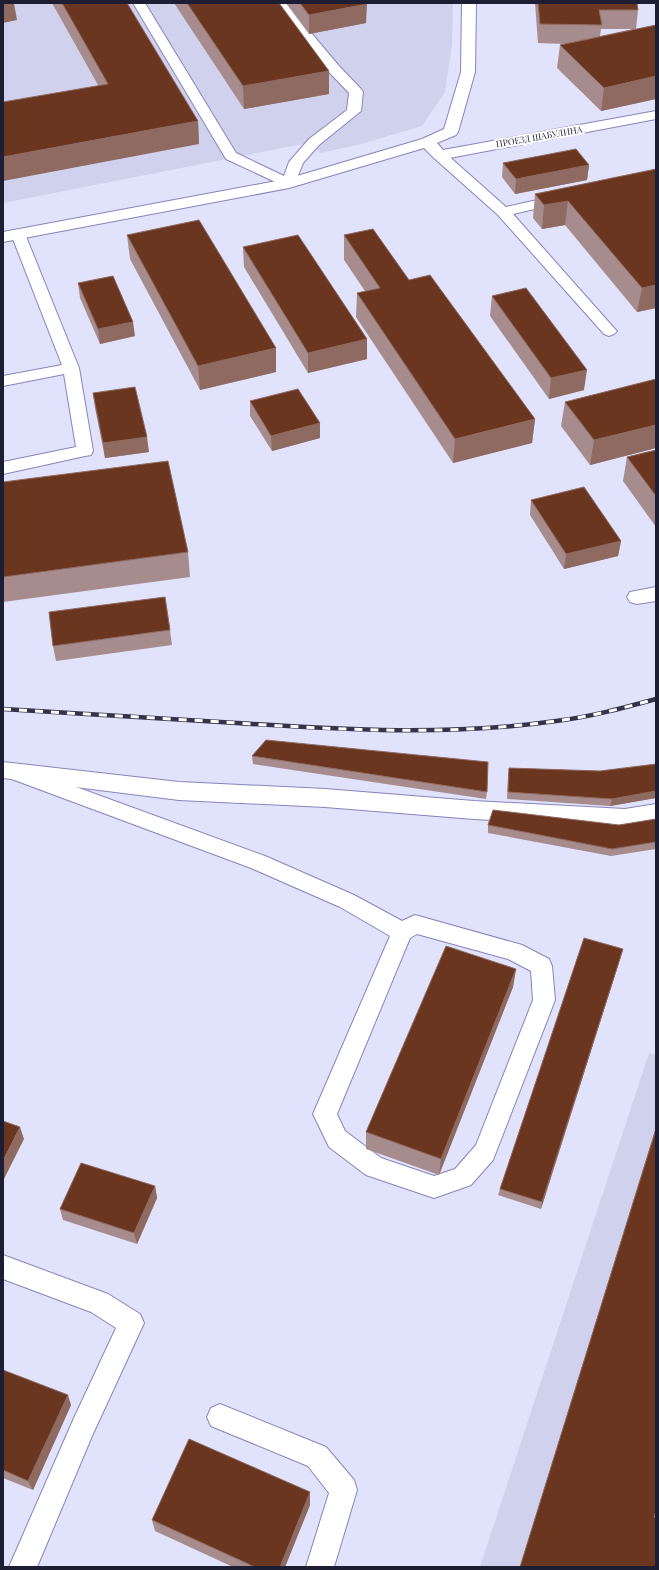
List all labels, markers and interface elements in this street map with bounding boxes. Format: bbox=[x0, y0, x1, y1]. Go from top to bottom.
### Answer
street label: ПРОЕЗД ШАБУЛИНА bbox=[495, 122, 584, 150]

